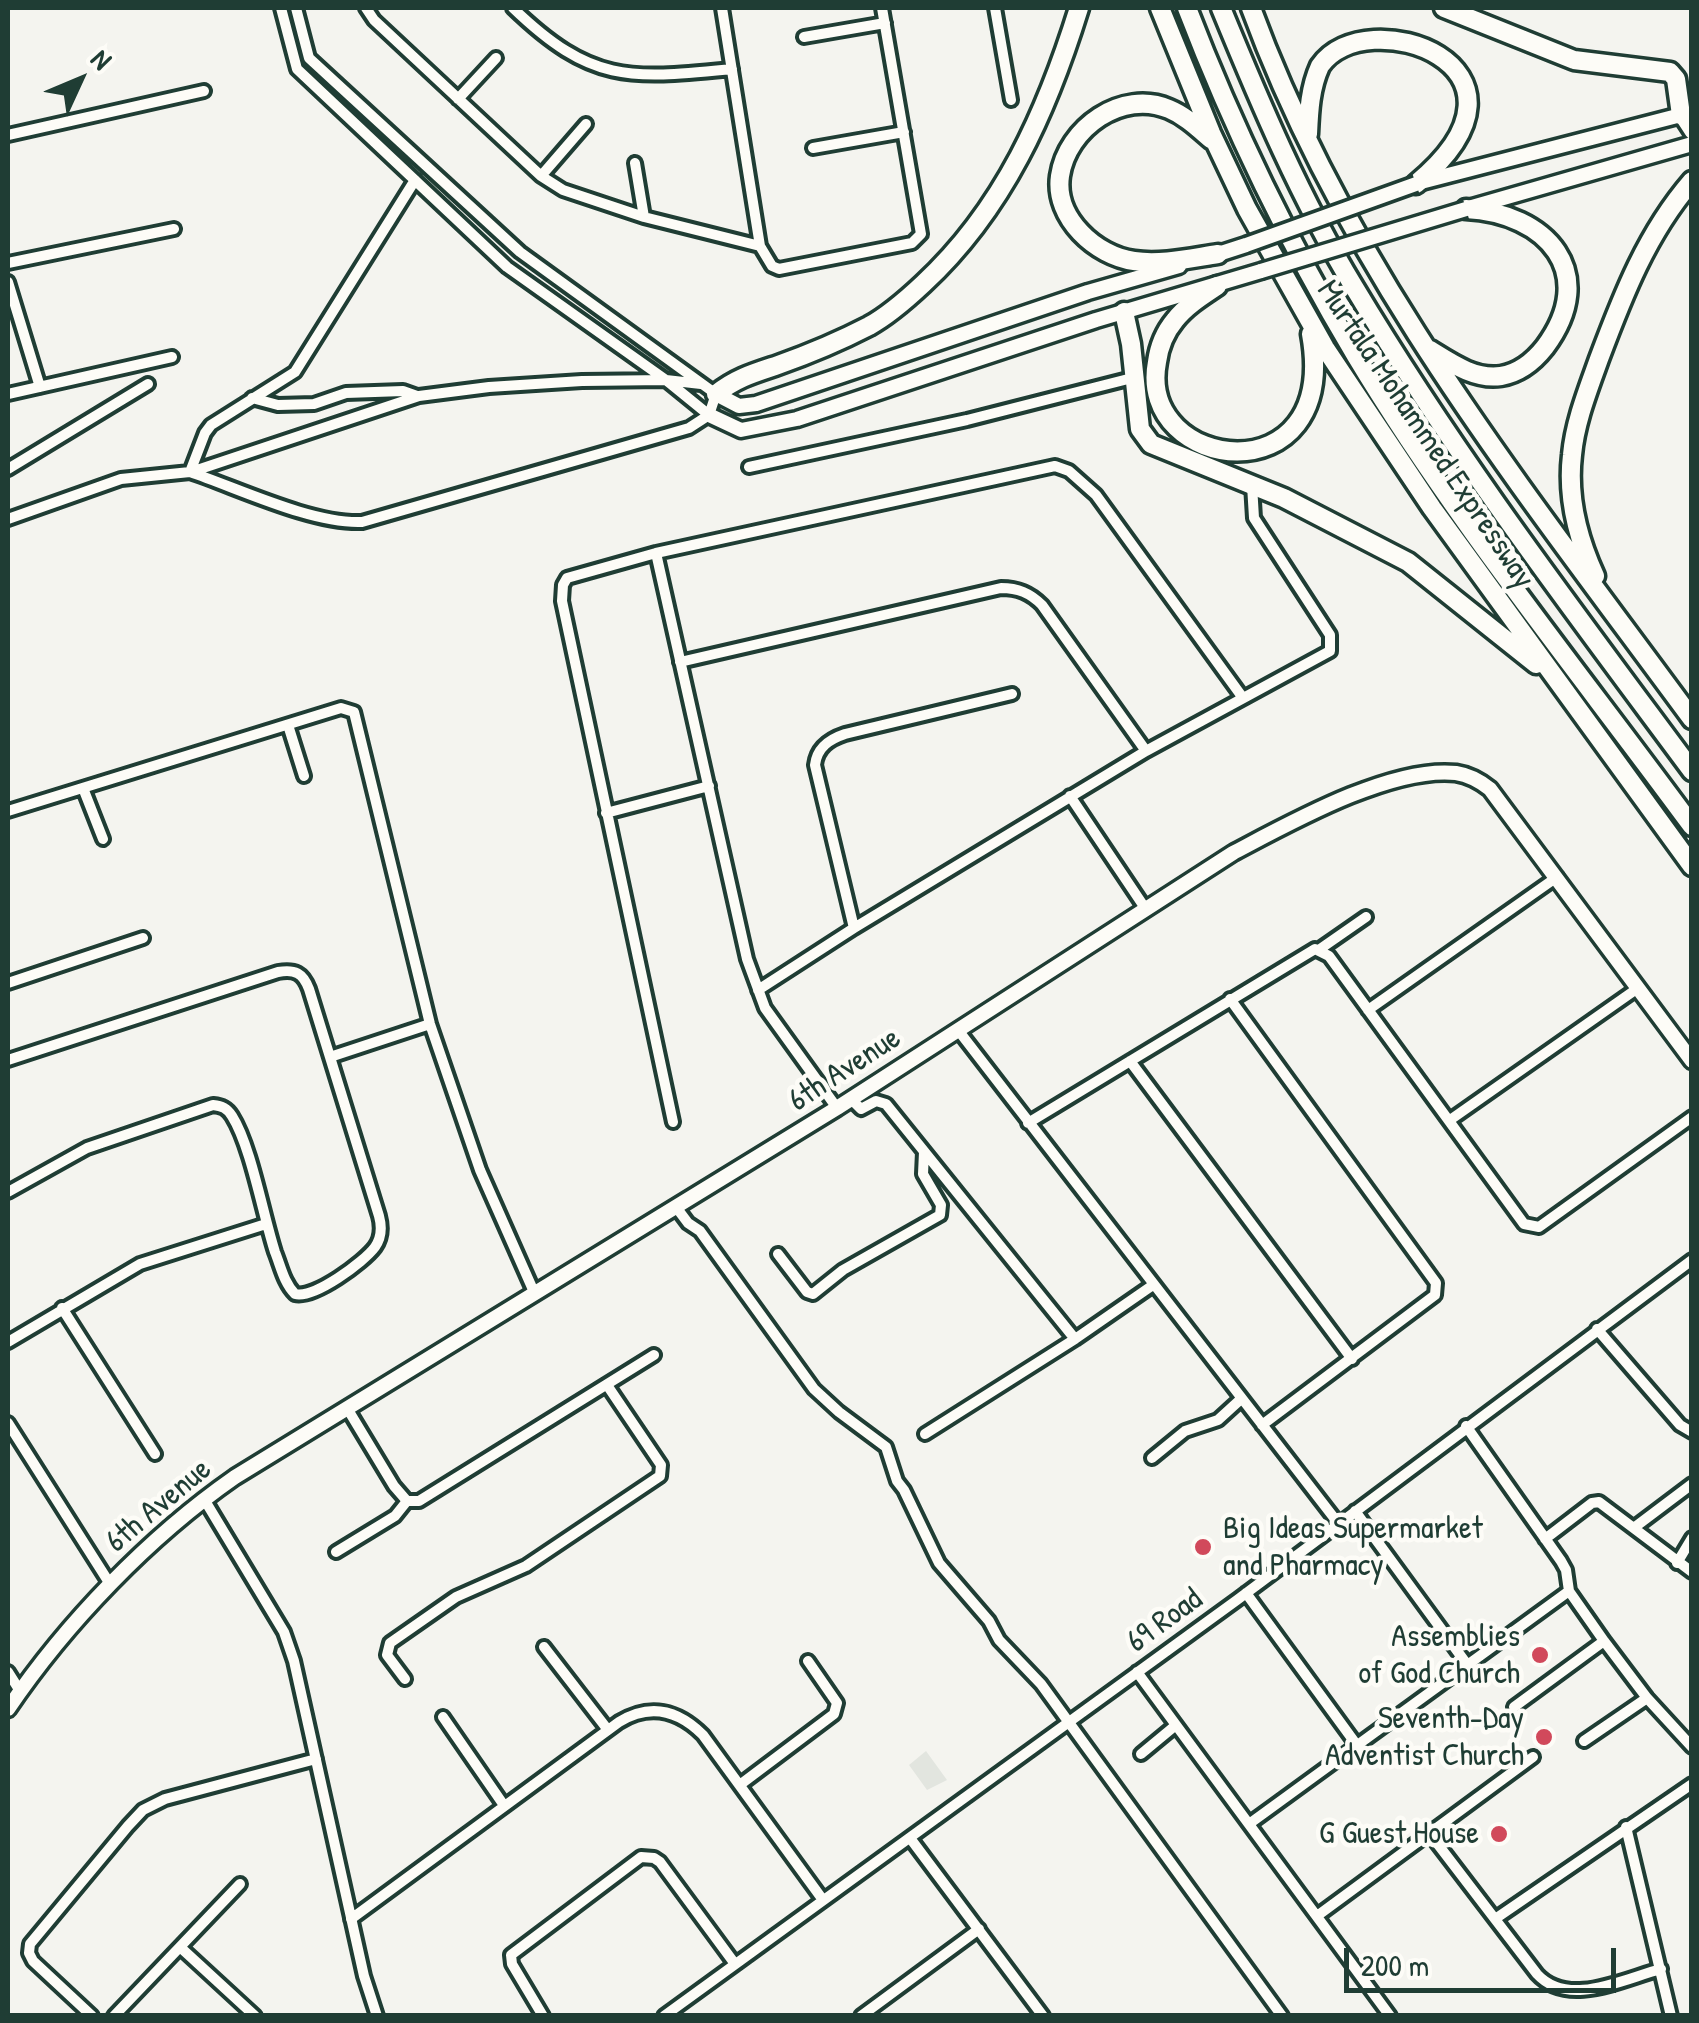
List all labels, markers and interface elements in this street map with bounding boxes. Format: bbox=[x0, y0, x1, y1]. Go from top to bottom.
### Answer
north arrow bbox=[30, 30, 130, 130]
text: N bbox=[83, 41, 120, 78]
street label: Murtala Mohammed Expressway bbox=[1308, 274, 1542, 596]
street label: 6th Avenue bbox=[782, 1020, 908, 1120]
street label: 6th Avenue bbox=[99, 1451, 219, 1561]
place label: Big Ideas Supermarket and Pharmacy bbox=[1223, 1510, 1483, 1585]
marker: Big Ideas Supermarket and Pharmacy bbox=[1192, 1536, 1214, 1558]
street label: 69 Road bbox=[1120, 1581, 1210, 1661]
place label: Assemblies of God Church bbox=[1358, 1618, 1520, 1693]
marker: Assemblies of God Church bbox=[1529, 1644, 1551, 1666]
place label: Seventh-Day Adventist Church bbox=[1325, 1700, 1524, 1775]
marker: Seventh-Day Adventist Church bbox=[1533, 1726, 1555, 1748]
place label: G Guest House bbox=[1319, 1815, 1479, 1853]
marker: G Guest House bbox=[1488, 1823, 1510, 1845]
scale bar bbox=[1349, 1928, 1622, 1990]
text: 200 m bbox=[1361, 1945, 1429, 1985]

